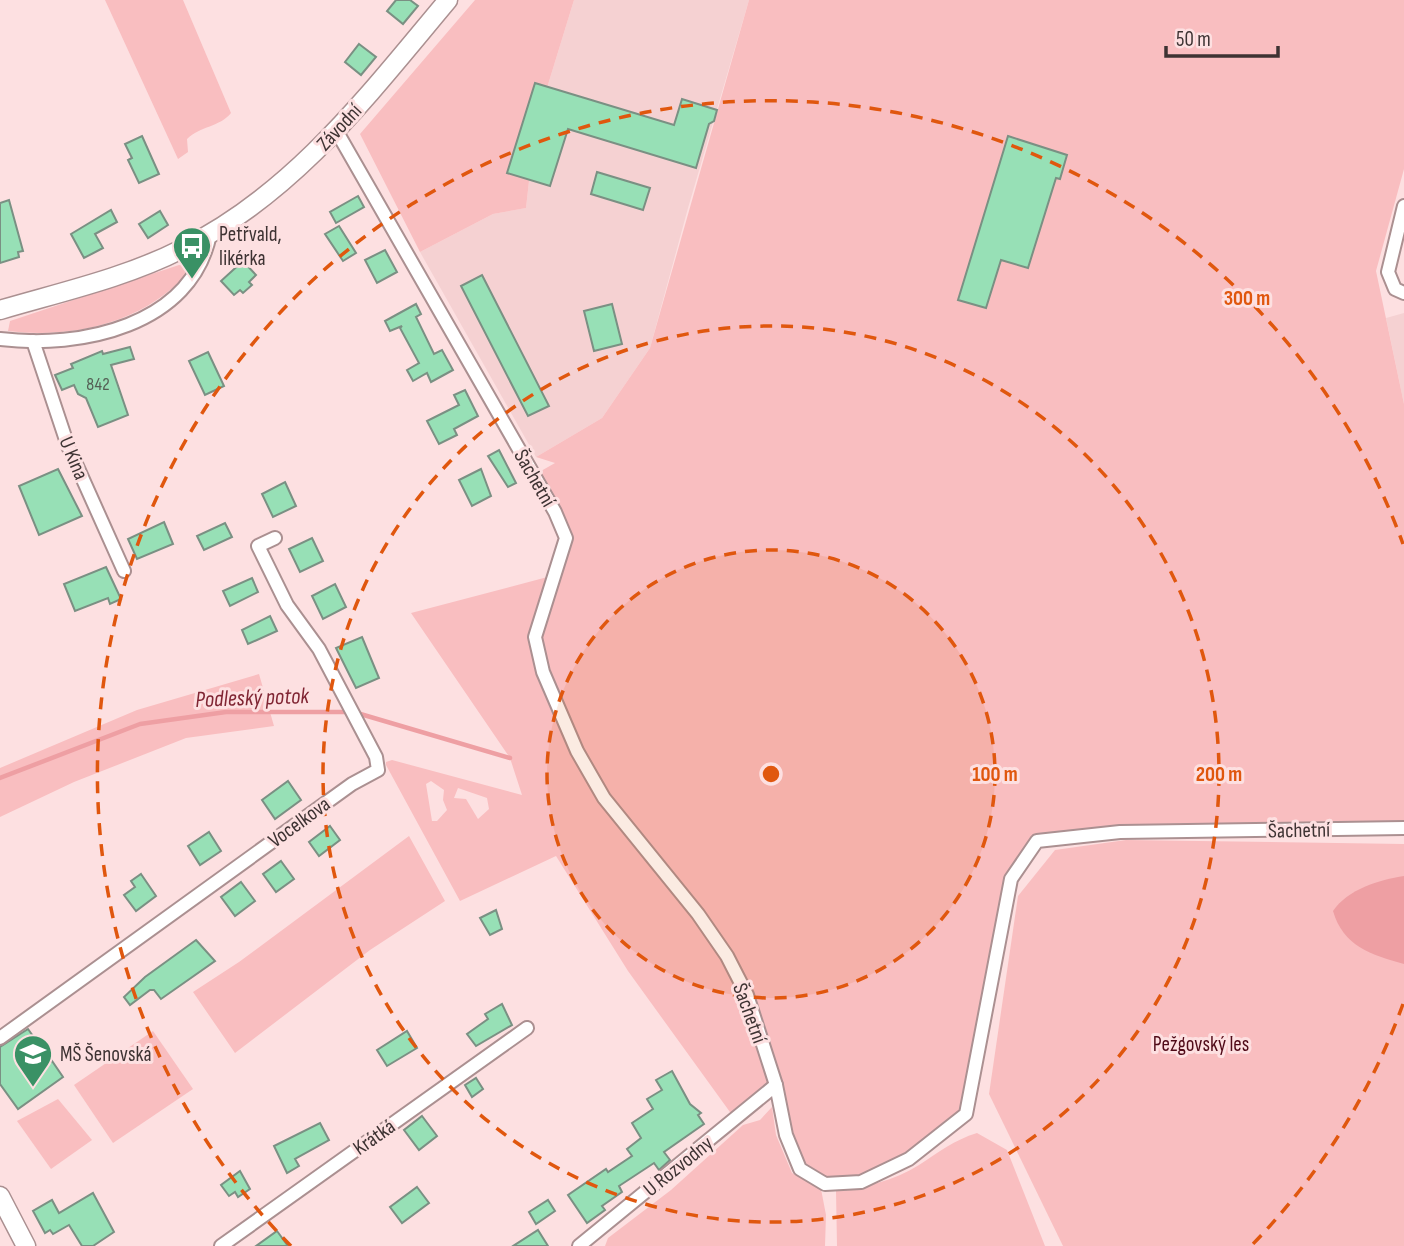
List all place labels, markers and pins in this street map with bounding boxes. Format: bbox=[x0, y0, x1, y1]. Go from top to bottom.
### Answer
place label: Petřvald, likérka bbox=[219, 222, 281, 271]
bus stop icon: Petřvald, likérka bbox=[171, 225, 213, 280]
centre of rings bbox=[759, 762, 783, 786]
school or university icon: MŠ Šenovská bbox=[12, 1033, 54, 1088]
place label: MŠ Šenovská bbox=[60, 1042, 152, 1067]

